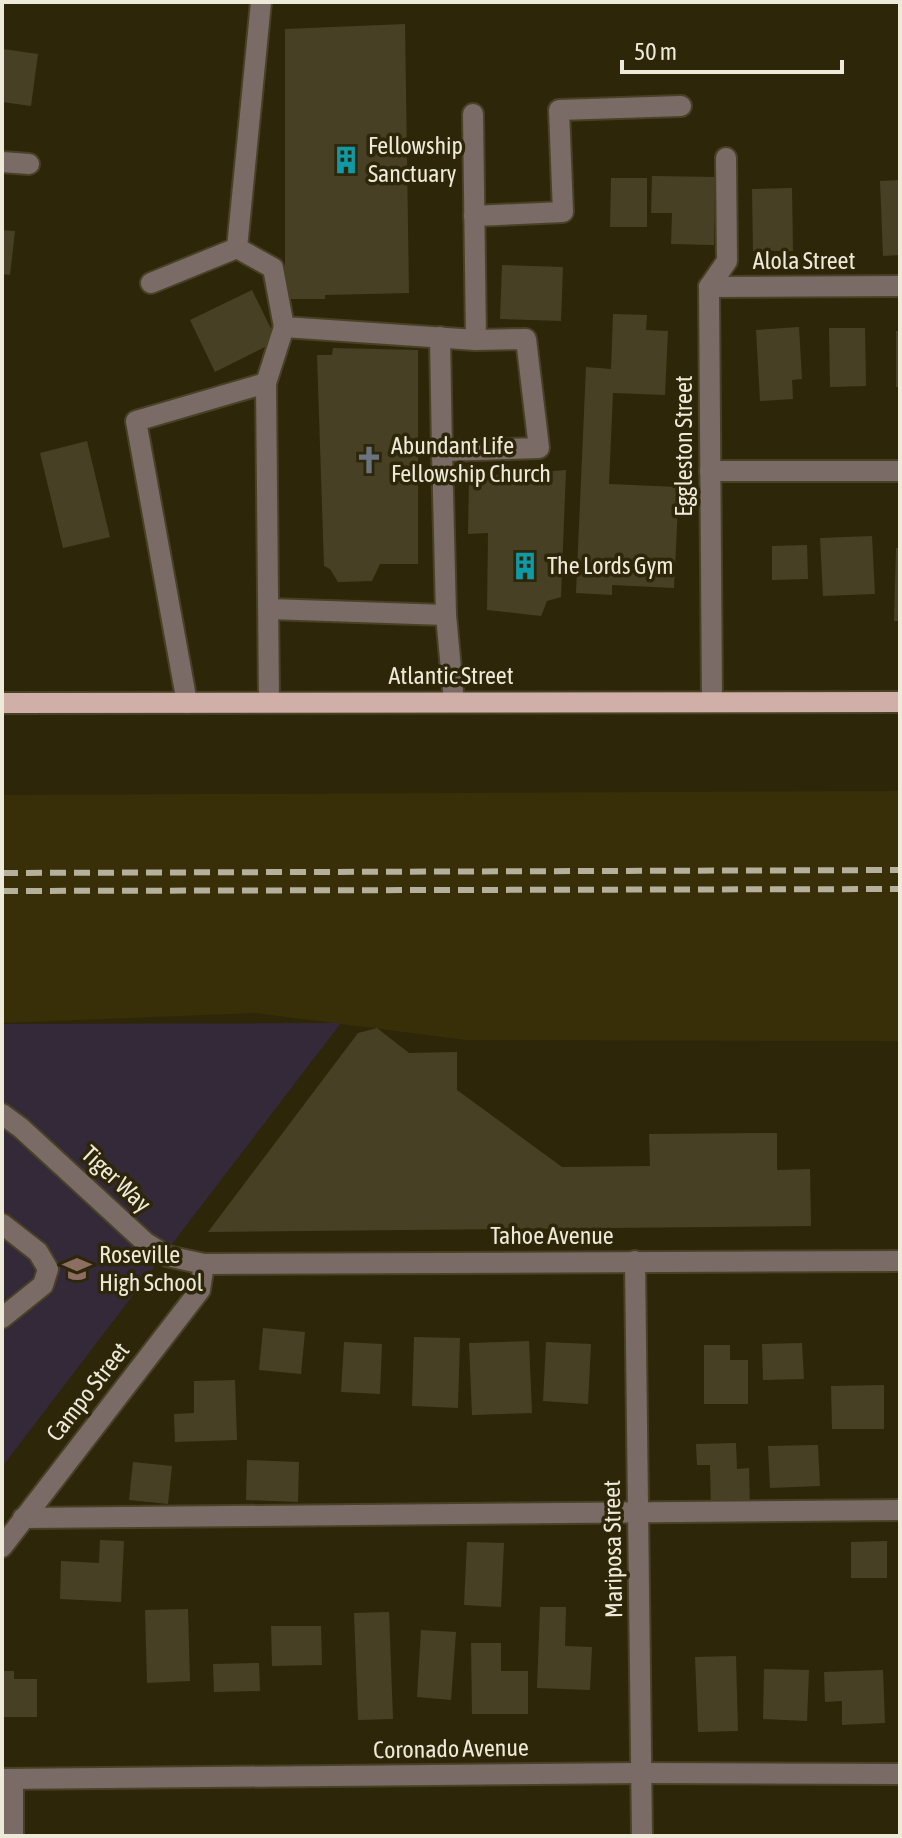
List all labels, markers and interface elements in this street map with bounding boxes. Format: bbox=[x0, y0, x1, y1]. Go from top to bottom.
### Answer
scale bar bbox=[622, 24, 842, 74]
text: 50 m bbox=[634, 38, 677, 65]
place label: Fellowship Sanctuary bbox=[368, 132, 463, 187]
building icon: Fellowship Sanctuary bbox=[331, 145, 361, 175]
street label: Alola Street bbox=[753, 247, 855, 274]
street label: Eggleston Street bbox=[670, 375, 697, 517]
place label: Abundant Life Fellowship Church bbox=[391, 432, 551, 487]
church icon: Abundant Life Fellowship Church bbox=[354, 445, 384, 475]
building icon: The Lords Gym bbox=[510, 551, 540, 581]
place label: The Lords Gym bbox=[547, 552, 674, 579]
street label: Atlantic Street bbox=[388, 662, 514, 689]
street label: Tiger Way bbox=[76, 1140, 156, 1217]
street label: Tahoe Avenue bbox=[490, 1222, 614, 1249]
place label: Roseville High School bbox=[99, 1241, 204, 1296]
school or university icon: Roseville High School bbox=[62, 1254, 92, 1284]
street label: Campo Street bbox=[41, 1337, 135, 1446]
street label: Mariposa Street bbox=[598, 1480, 627, 1618]
street label: Coronado Avenue bbox=[373, 1734, 529, 1763]

